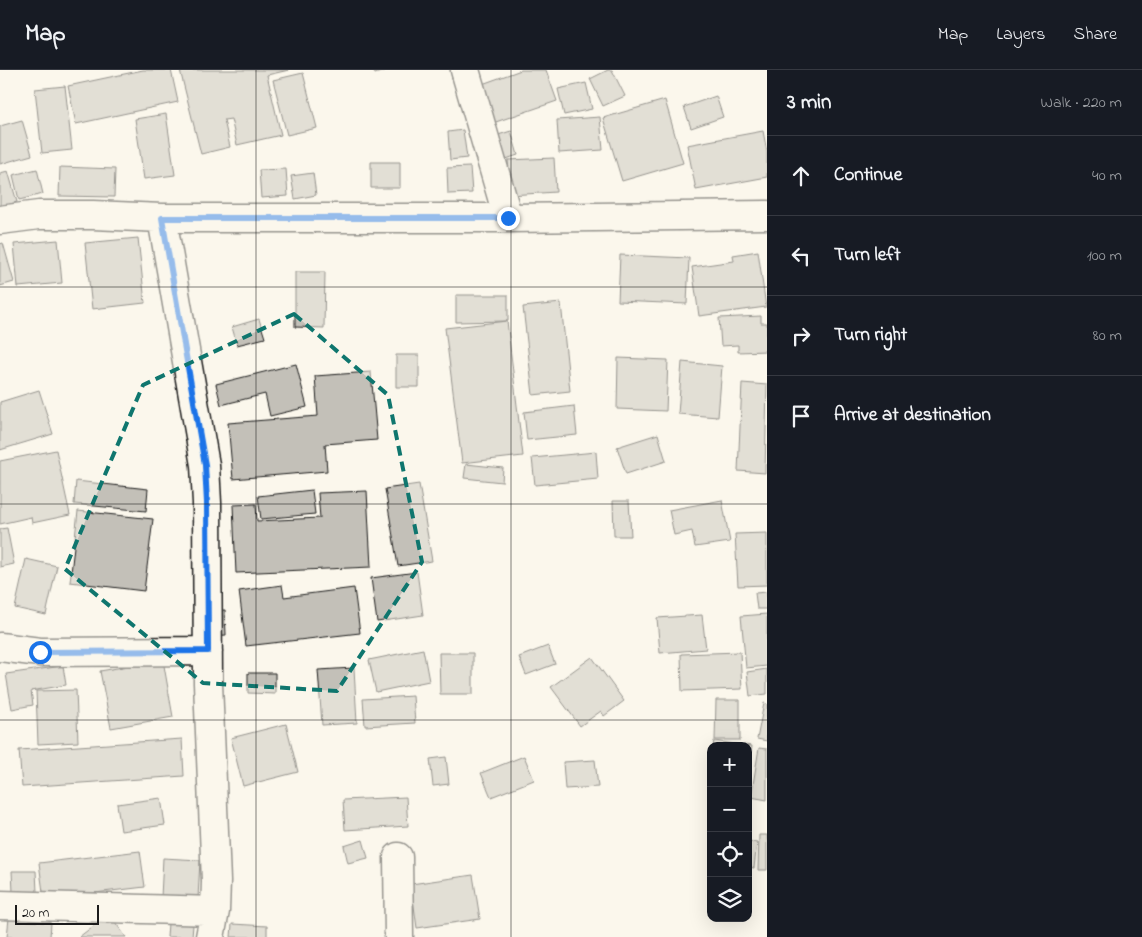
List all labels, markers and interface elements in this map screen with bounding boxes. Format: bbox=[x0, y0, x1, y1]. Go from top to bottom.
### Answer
text: Map bbox=[25, 17, 66, 52]
text: Map bbox=[938, 22, 968, 48]
text: Layers bbox=[996, 22, 1046, 48]
text: Share bbox=[1074, 22, 1117, 48]
text: 3 min bbox=[787, 88, 831, 118]
text: Walk · 220 m bbox=[1041, 91, 1122, 115]
icon: ahead bbox=[787, 162, 815, 190]
text: Continue bbox=[834, 162, 902, 189]
text: 40 m bbox=[1092, 164, 1122, 188]
route end bbox=[497, 207, 520, 230]
icon: left bbox=[787, 242, 815, 270]
text: Turn left bbox=[834, 242, 901, 269]
text: 100 m bbox=[1087, 244, 1122, 268]
icon: right bbox=[787, 322, 815, 350]
text: Turn right bbox=[834, 322, 907, 349]
text: 80 m bbox=[1093, 324, 1122, 348]
icon: arrive bbox=[787, 402, 815, 430]
text: Arrive at destination bbox=[834, 402, 991, 429]
route start bbox=[29, 641, 52, 664]
map controls bbox=[707, 742, 752, 922]
button: + bbox=[707, 742, 752, 787]
button: − bbox=[707, 787, 752, 832]
button: locate bbox=[707, 832, 752, 877]
button: layers bbox=[707, 877, 752, 922]
scale bar bbox=[15, 902, 99, 925]
text: 20 m bbox=[22, 903, 49, 924]

